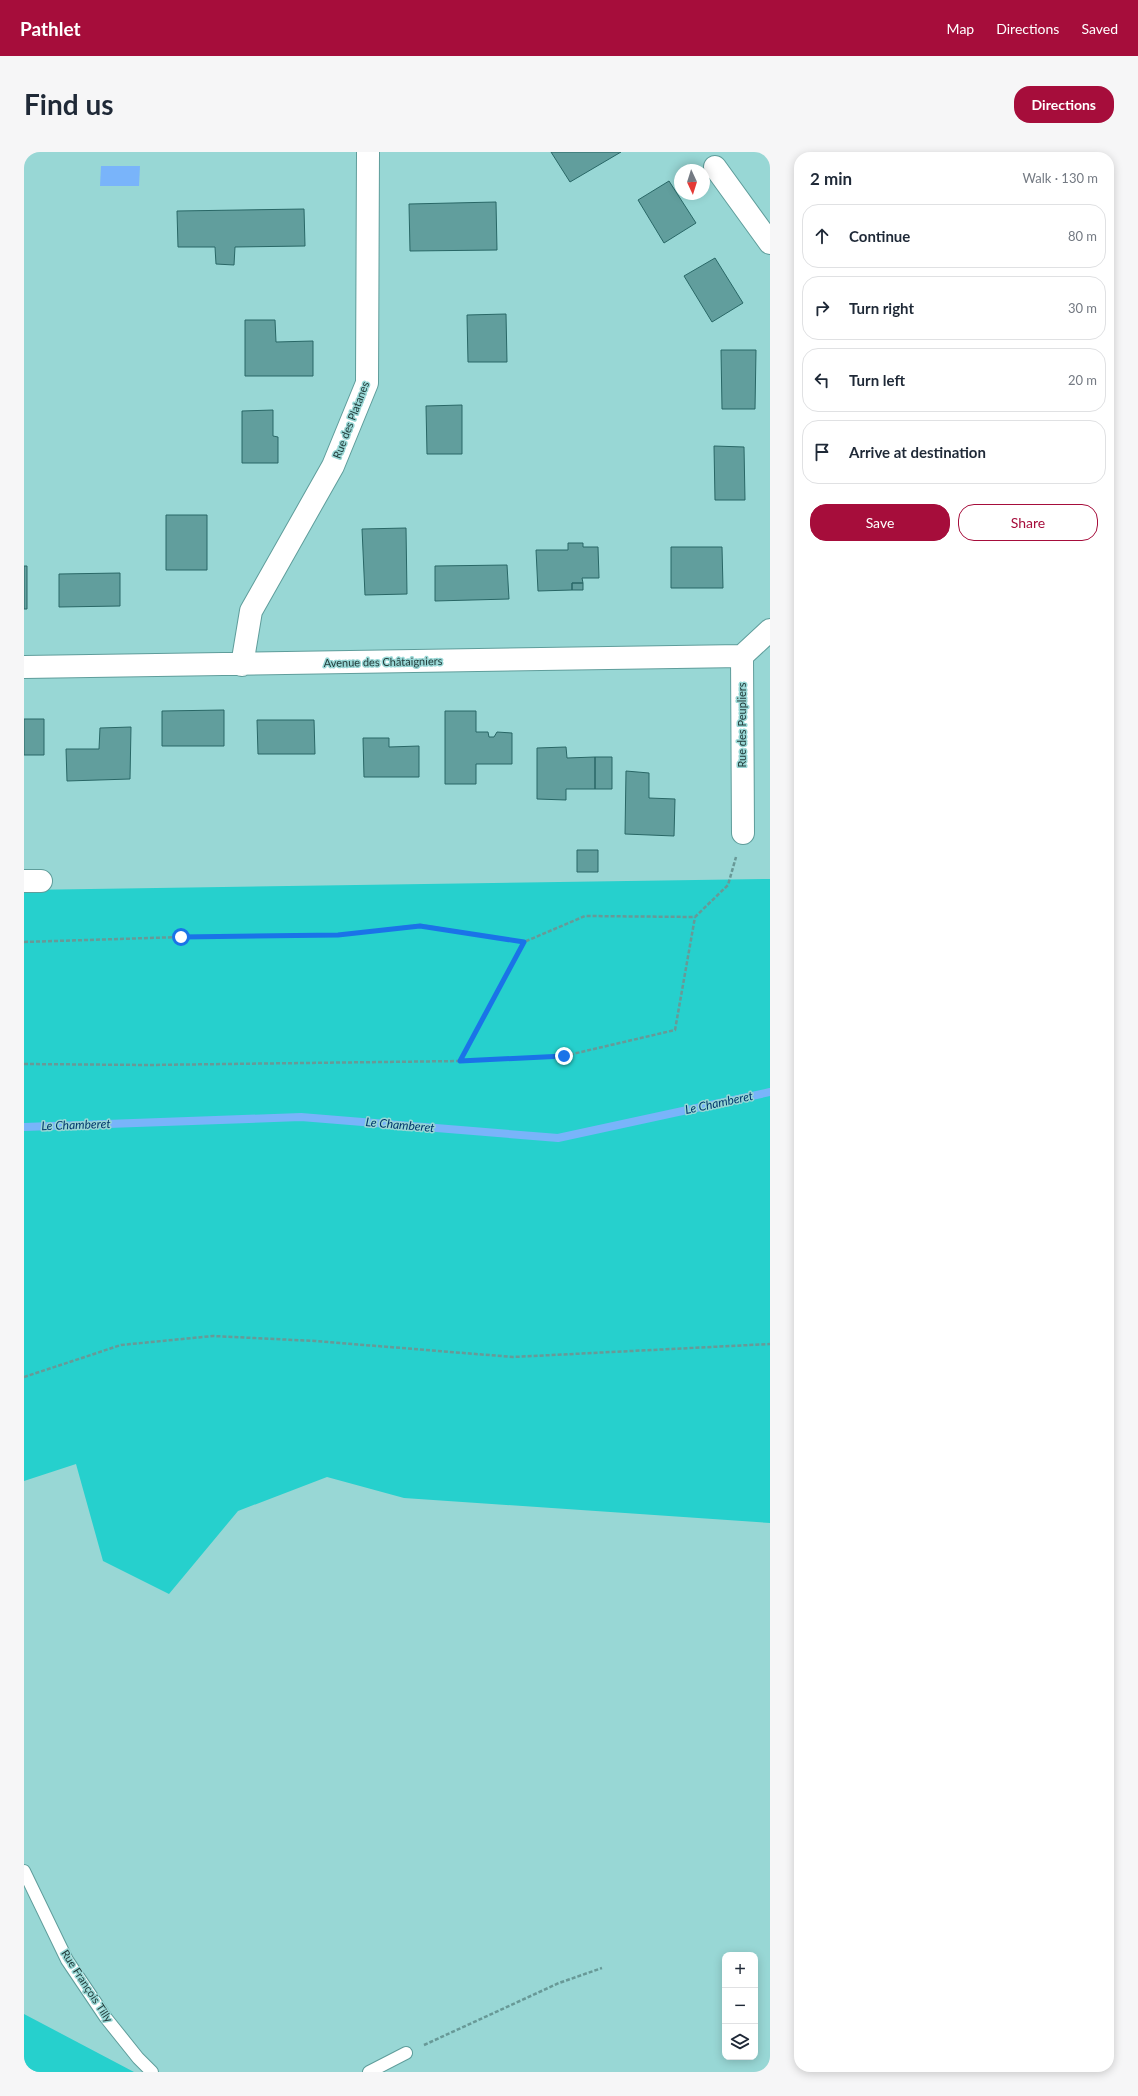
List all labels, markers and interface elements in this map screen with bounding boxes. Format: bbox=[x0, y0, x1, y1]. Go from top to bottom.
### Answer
text: Pathlet bbox=[20, 17, 81, 40]
text: Map bbox=[947, 20, 974, 37]
text: Directions bbox=[996, 20, 1059, 37]
text: Saved bbox=[1081, 20, 1118, 37]
button: Directions bbox=[1014, 86, 1114, 123]
text: Find us bbox=[24, 87, 114, 121]
north arrow bbox=[674, 164, 710, 200]
text: 2 min bbox=[810, 168, 852, 189]
text: Walk · 130 m bbox=[1022, 170, 1098, 186]
icon: ahead bbox=[811, 225, 833, 247]
text: Continue bbox=[849, 227, 910, 245]
text: 80 m bbox=[1068, 228, 1097, 244]
icon: right bbox=[811, 297, 833, 319]
text: Turn right bbox=[849, 299, 914, 317]
text: 30 m bbox=[1068, 300, 1097, 316]
icon: left bbox=[811, 369, 833, 391]
text: Turn left bbox=[849, 371, 905, 389]
text: 20 m bbox=[1068, 372, 1097, 388]
street label: Rue des Platanes bbox=[330, 379, 371, 460]
icon: arrive bbox=[811, 441, 833, 463]
text: Arrive at destination bbox=[849, 443, 986, 461]
button: Save bbox=[810, 504, 950, 541]
button: Share bbox=[958, 504, 1098, 541]
street label: Avenue des Châtaigniers bbox=[324, 654, 443, 669]
street label: Rue des Peupliers bbox=[735, 682, 748, 768]
route start bbox=[172, 928, 190, 946]
route end bbox=[555, 1047, 573, 1065]
water label: Le Chamberet bbox=[684, 1088, 755, 1117]
water label: Le Chamberet bbox=[365, 1114, 436, 1135]
water label: Le Chamberet bbox=[41, 1116, 112, 1133]
street label: Rue François Tilly bbox=[59, 1947, 116, 2025]
map controls bbox=[722, 1952, 758, 2060]
button: + bbox=[722, 1952, 758, 1988]
button: − bbox=[722, 1988, 758, 2024]
button: layers bbox=[722, 2024, 758, 2060]

